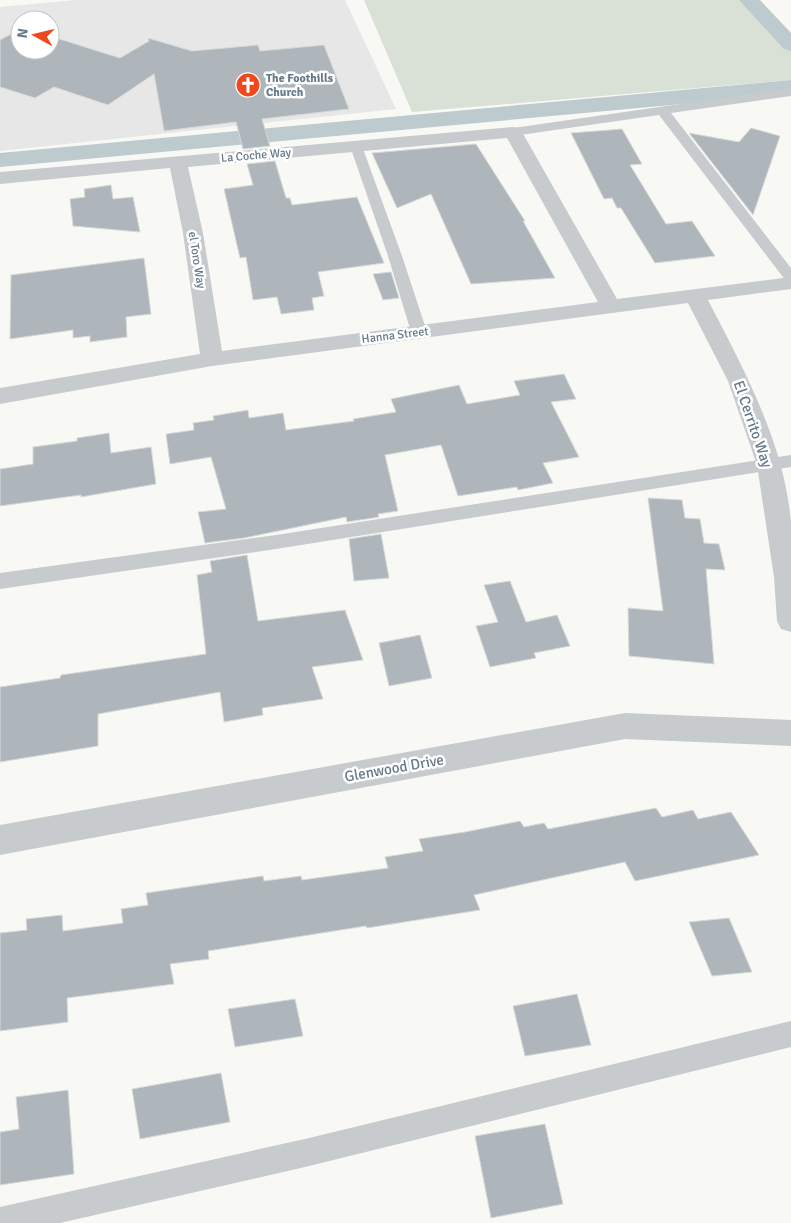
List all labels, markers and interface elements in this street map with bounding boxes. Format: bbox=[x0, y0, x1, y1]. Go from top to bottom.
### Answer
north arrow bbox=[10, 10, 60, 60]
text: N bbox=[14, 27, 32, 39]
place label: The Foothills Church bbox=[266, 71, 334, 100]
church icon: The Foothills Church bbox=[235, 72, 261, 98]
street label: La Coche Way bbox=[220, 145, 292, 166]
street label: el Toro Way bbox=[185, 230, 208, 290]
street label: Hanna Street bbox=[361, 324, 429, 347]
street label: El Cerrito Way bbox=[730, 378, 776, 470]
street label: Glenwood Drive bbox=[343, 750, 445, 786]

